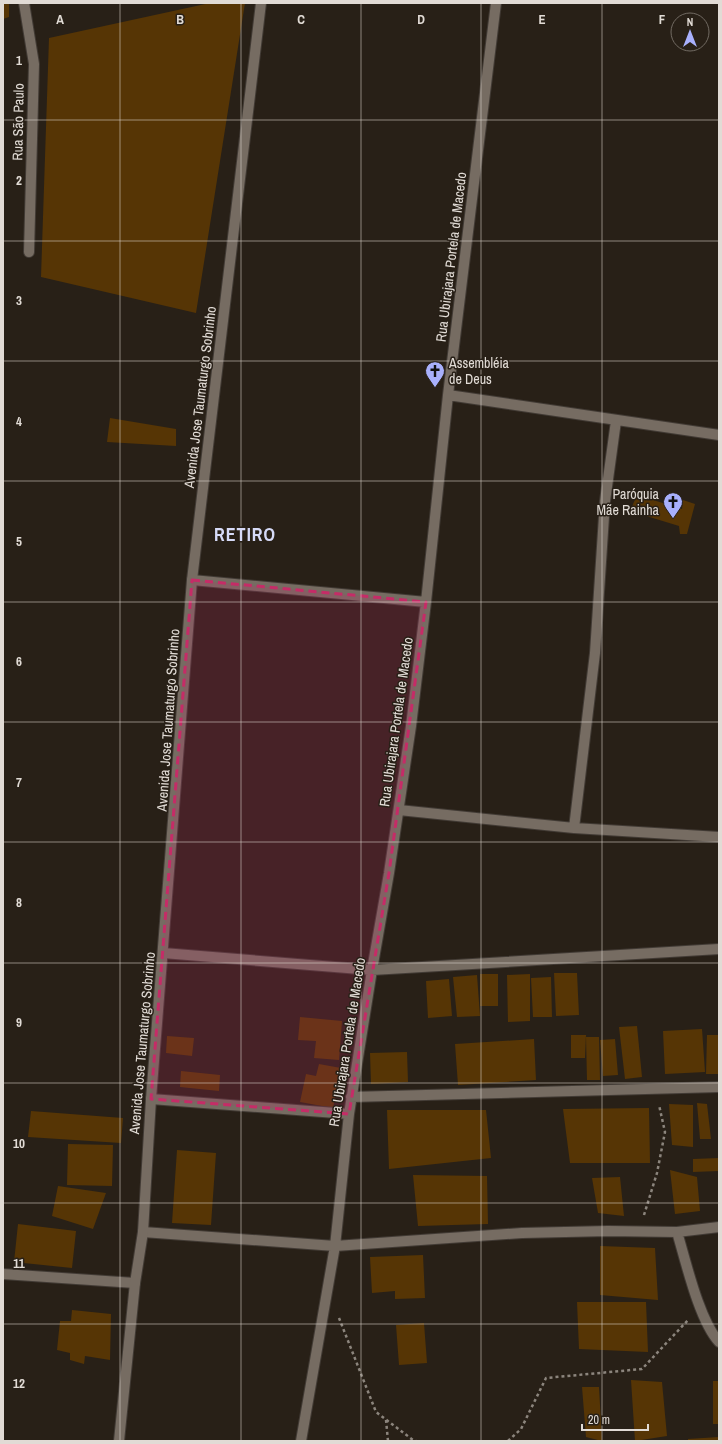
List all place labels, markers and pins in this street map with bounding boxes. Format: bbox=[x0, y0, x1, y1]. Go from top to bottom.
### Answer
place label: Assembléia de Deus bbox=[448, 354, 510, 388]
church icon: Assembléia de Deus bbox=[424, 360, 446, 388]
place label: Paróquia Mãe Rainha bbox=[596, 485, 660, 519]
church icon: Paróquia Mãe Rainha bbox=[662, 491, 684, 519]

